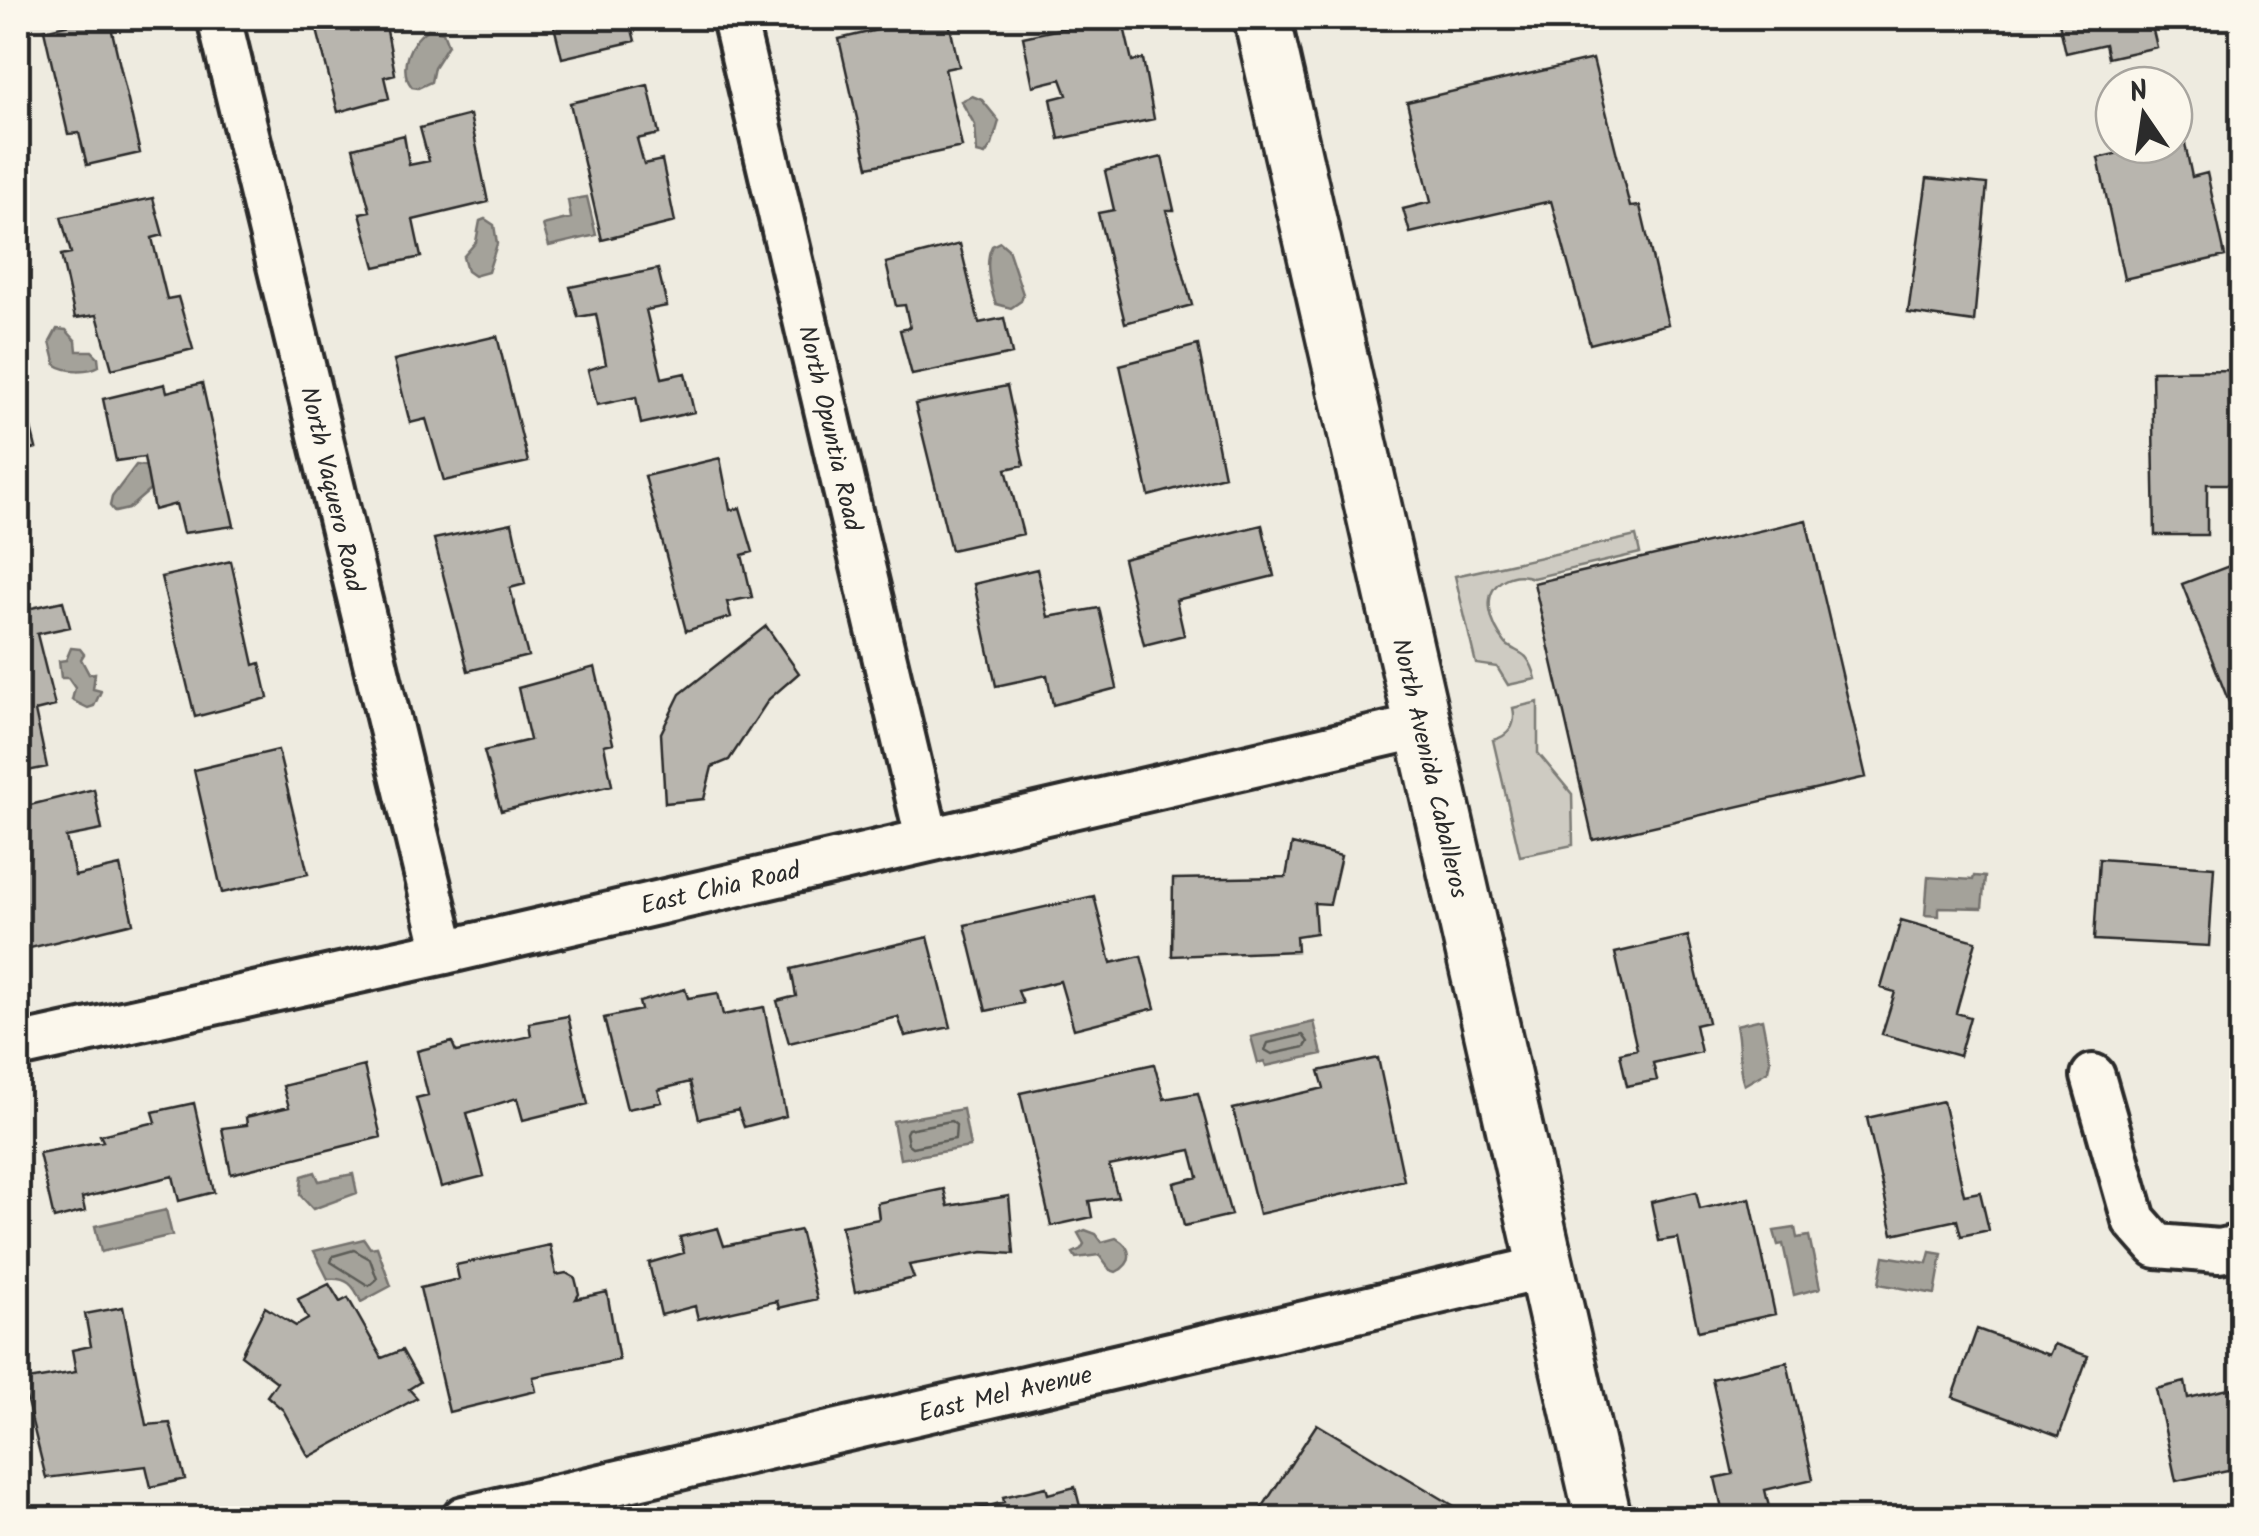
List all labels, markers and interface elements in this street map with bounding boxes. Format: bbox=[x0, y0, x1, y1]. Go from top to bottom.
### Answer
north arrow bbox=[2094, 65, 2194, 165]
text: N bbox=[2125, 69, 2153, 117]
street label: North Opuntia Road bbox=[786, 322, 872, 537]
street label: North Vaquero Road bbox=[288, 383, 374, 598]
street label: North Avenida Caballeros bbox=[1380, 635, 1478, 903]
street label: East Chia Road bbox=[637, 851, 806, 927]
street label: East Mel Avenue bbox=[915, 1356, 1096, 1434]

